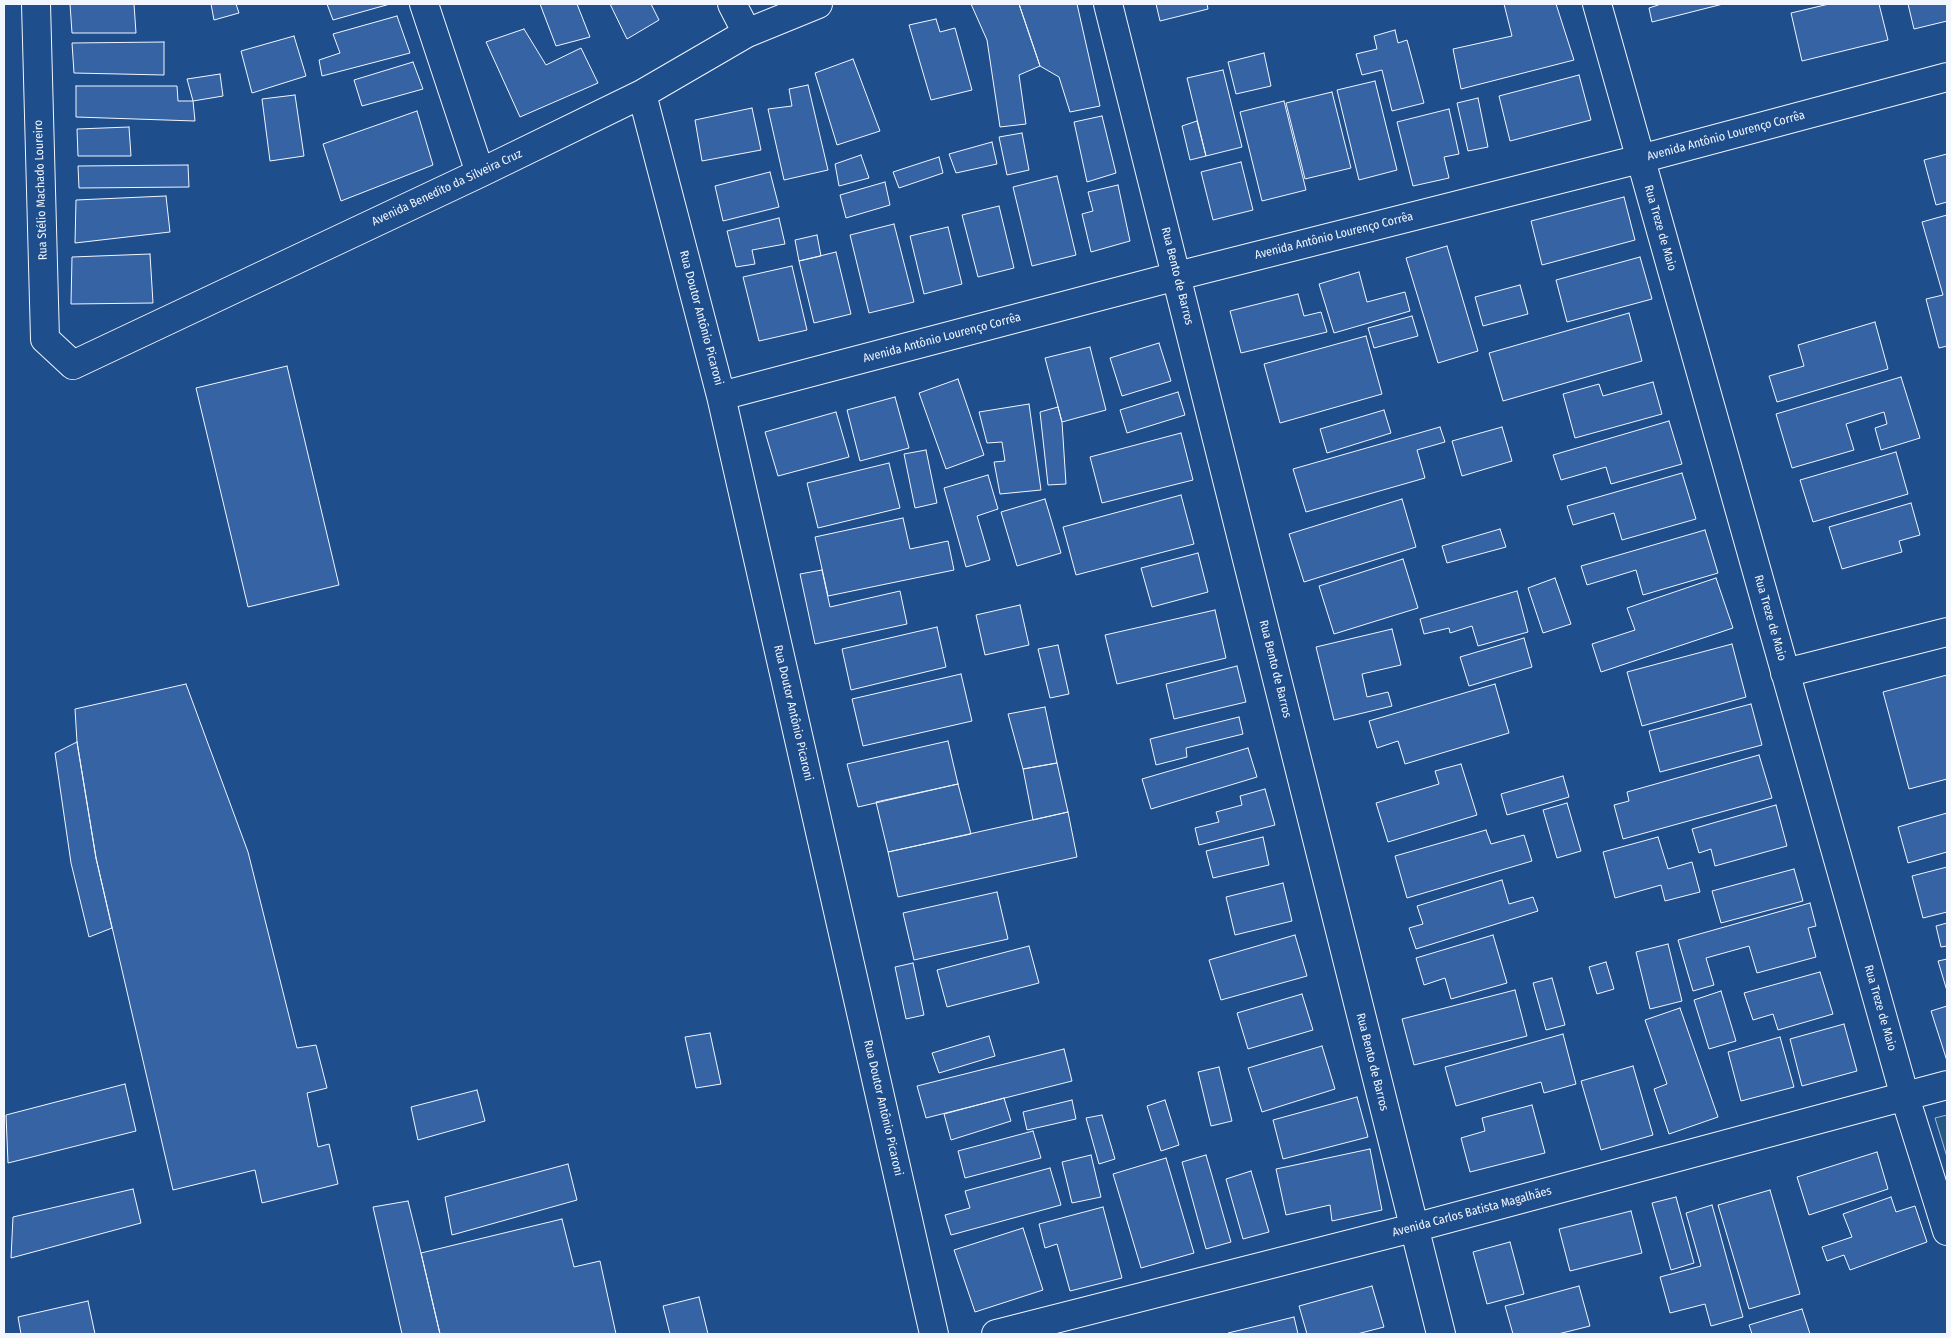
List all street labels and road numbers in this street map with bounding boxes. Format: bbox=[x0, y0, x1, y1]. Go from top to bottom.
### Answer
street label: Avenida Antônio Lourenço Corrêa bbox=[1645, 108, 1807, 164]
street label: Rua Stélio Machado Loureiro bbox=[31, 120, 51, 260]
street label: Avenida Benedito da Silveira Cruz bbox=[370, 147, 524, 229]
street label: Rua Treze de Maio bbox=[1641, 183, 1679, 273]
street label: Avenida Antônio Lourenço Corrêa bbox=[1253, 209, 1415, 263]
street label: Rua Bento de Barros bbox=[1158, 226, 1196, 326]
street label: Rua Doutor Antônio Picaroni bbox=[676, 249, 726, 387]
street label: Avenida Antônio Lourenço Corrêa bbox=[861, 310, 1023, 366]
street label: Rua Treze de Maio bbox=[1751, 573, 1789, 663]
street label: Rua Bento de Barros bbox=[1256, 619, 1294, 719]
street label: Rua Doutor Antônio Picaroni bbox=[770, 644, 816, 782]
street label: Rua Treze de Maio bbox=[1861, 963, 1899, 1053]
street label: Rua Bento de Barros bbox=[1353, 1012, 1391, 1112]
street label: Rua Doutor Antônio Picaroni bbox=[860, 1039, 906, 1177]
street label: Avenida Carlos Batista Magalhães bbox=[1391, 1184, 1553, 1240]

